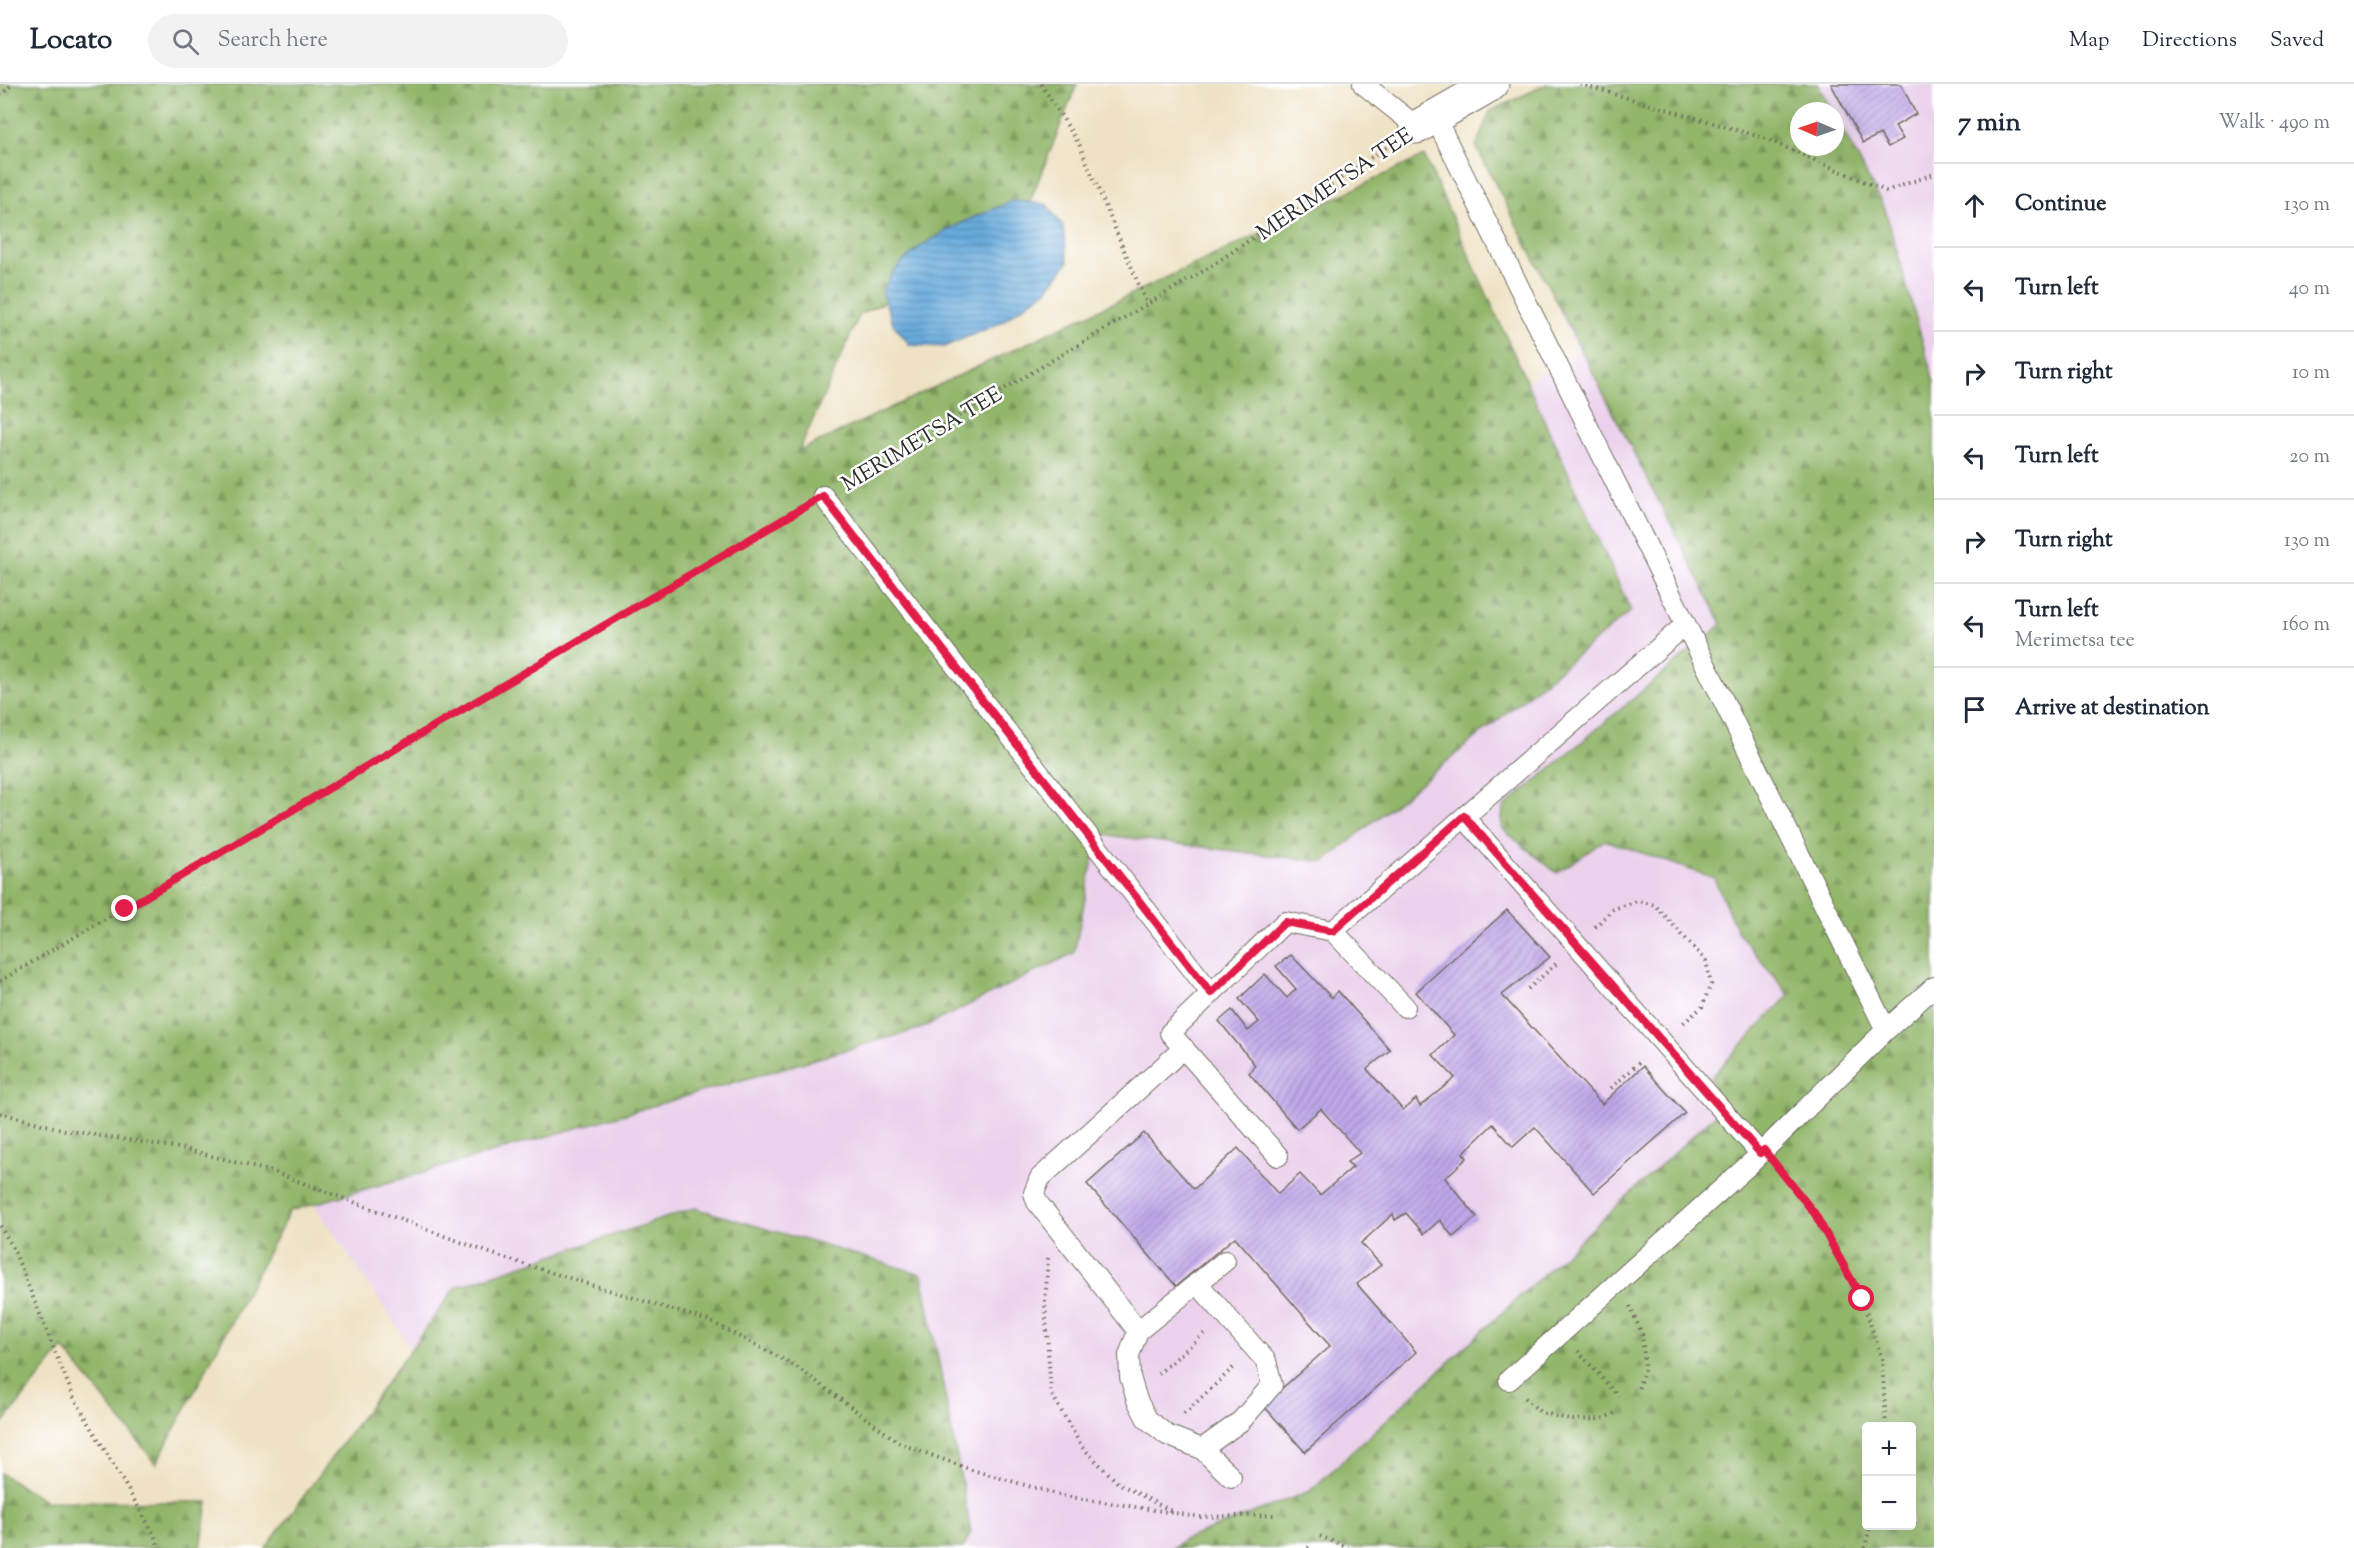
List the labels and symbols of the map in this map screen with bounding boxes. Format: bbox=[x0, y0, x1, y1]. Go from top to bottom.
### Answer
north arrow bbox=[1790, 102, 1844, 156]
street label: MERIMETSA TEE bbox=[1251, 121, 1420, 250]
street label: MERIMETSA TEE bbox=[836, 380, 1009, 501]
route end bbox=[111, 895, 137, 921]
route start bbox=[1848, 1285, 1874, 1311]

